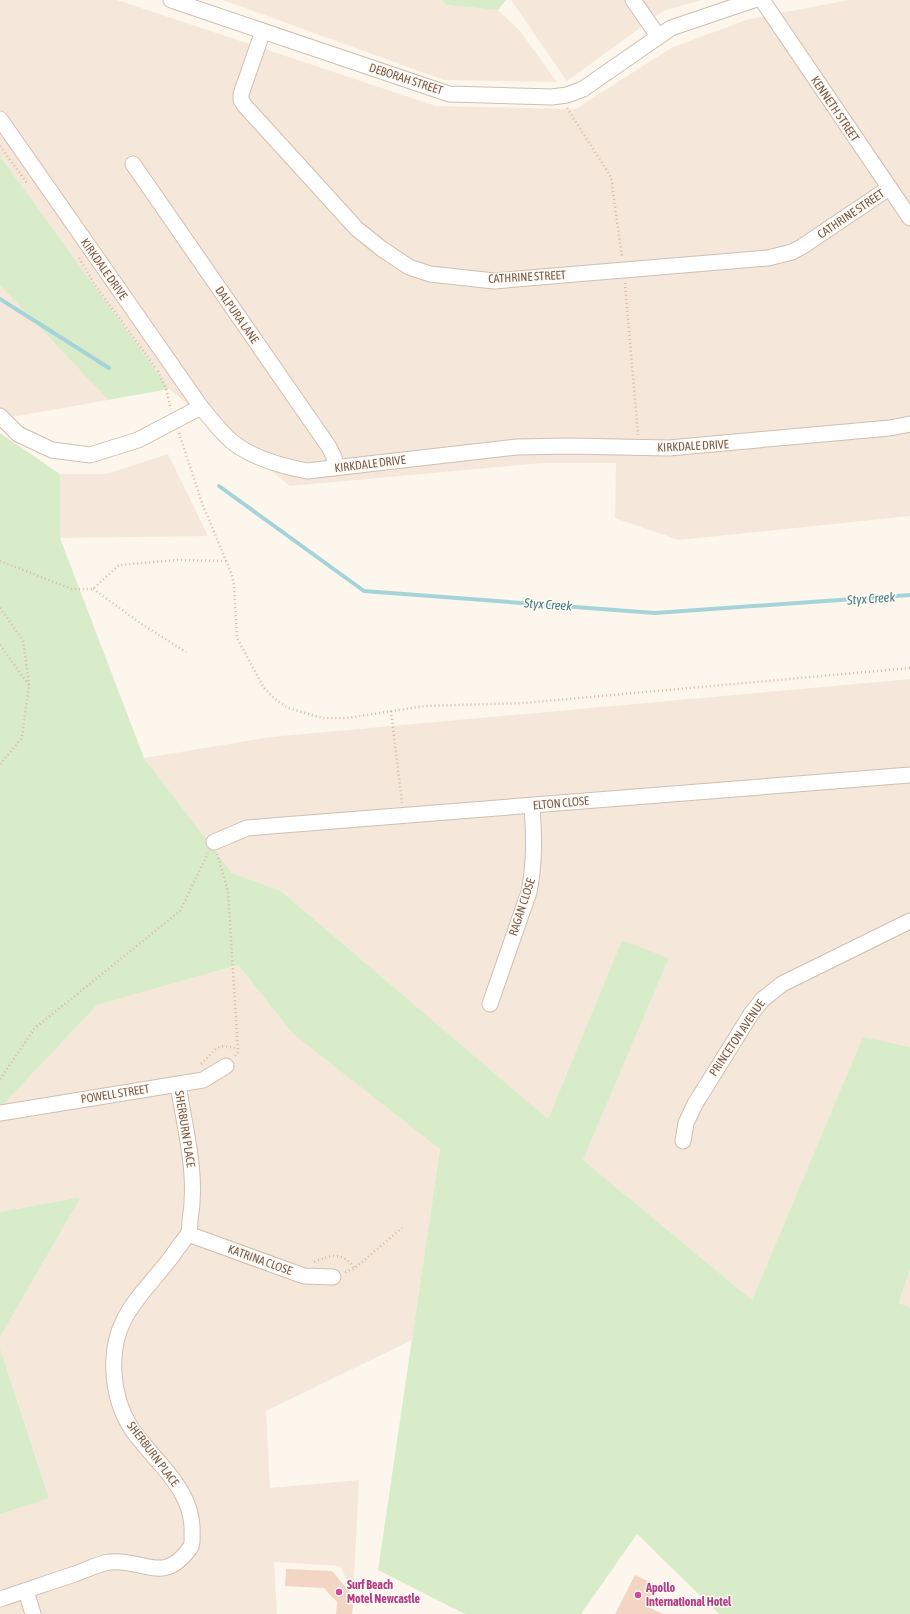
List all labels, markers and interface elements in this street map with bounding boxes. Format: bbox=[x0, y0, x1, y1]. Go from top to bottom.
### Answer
street label: DEBORAH STREET bbox=[367, 60, 445, 98]
street label: KENNETH STREET bbox=[808, 74, 862, 145]
street label: CATHRINE STREET bbox=[815, 186, 888, 242]
street label: KIRKDALE DRIVE bbox=[78, 236, 130, 302]
street label: CATHRINE STREET bbox=[488, 268, 567, 286]
street label: DALPURA LANE bbox=[212, 284, 262, 346]
street label: KIRKDALE DRIVE bbox=[657, 437, 729, 455]
street label: KIRKDALE DRIVE bbox=[334, 453, 406, 475]
water label: Styx Creek bbox=[845, 589, 896, 608]
water label: Styx Creek bbox=[522, 595, 573, 614]
street label: ELTON CLOSE bbox=[532, 794, 590, 812]
street label: RAGAN CLOSE bbox=[506, 876, 538, 938]
street label: PRINCETON AVENUE bbox=[706, 997, 768, 1079]
street label: POWELL STREET bbox=[80, 1082, 151, 1106]
street label: SHERBURN PLACE bbox=[172, 1090, 198, 1168]
street label: KATRINA CLOSE bbox=[226, 1242, 294, 1278]
street label: SHERBURN PLACE bbox=[124, 1419, 182, 1489]
place label: Surf Beach Motel Newcastle bbox=[347, 1578, 421, 1606]
place label: Apollo International Hotel bbox=[645, 1581, 732, 1609]
marker: Surf Beach Motel Newcastle bbox=[334, 1587, 344, 1597]
marker: Apollo International Hotel bbox=[633, 1590, 643, 1600]

